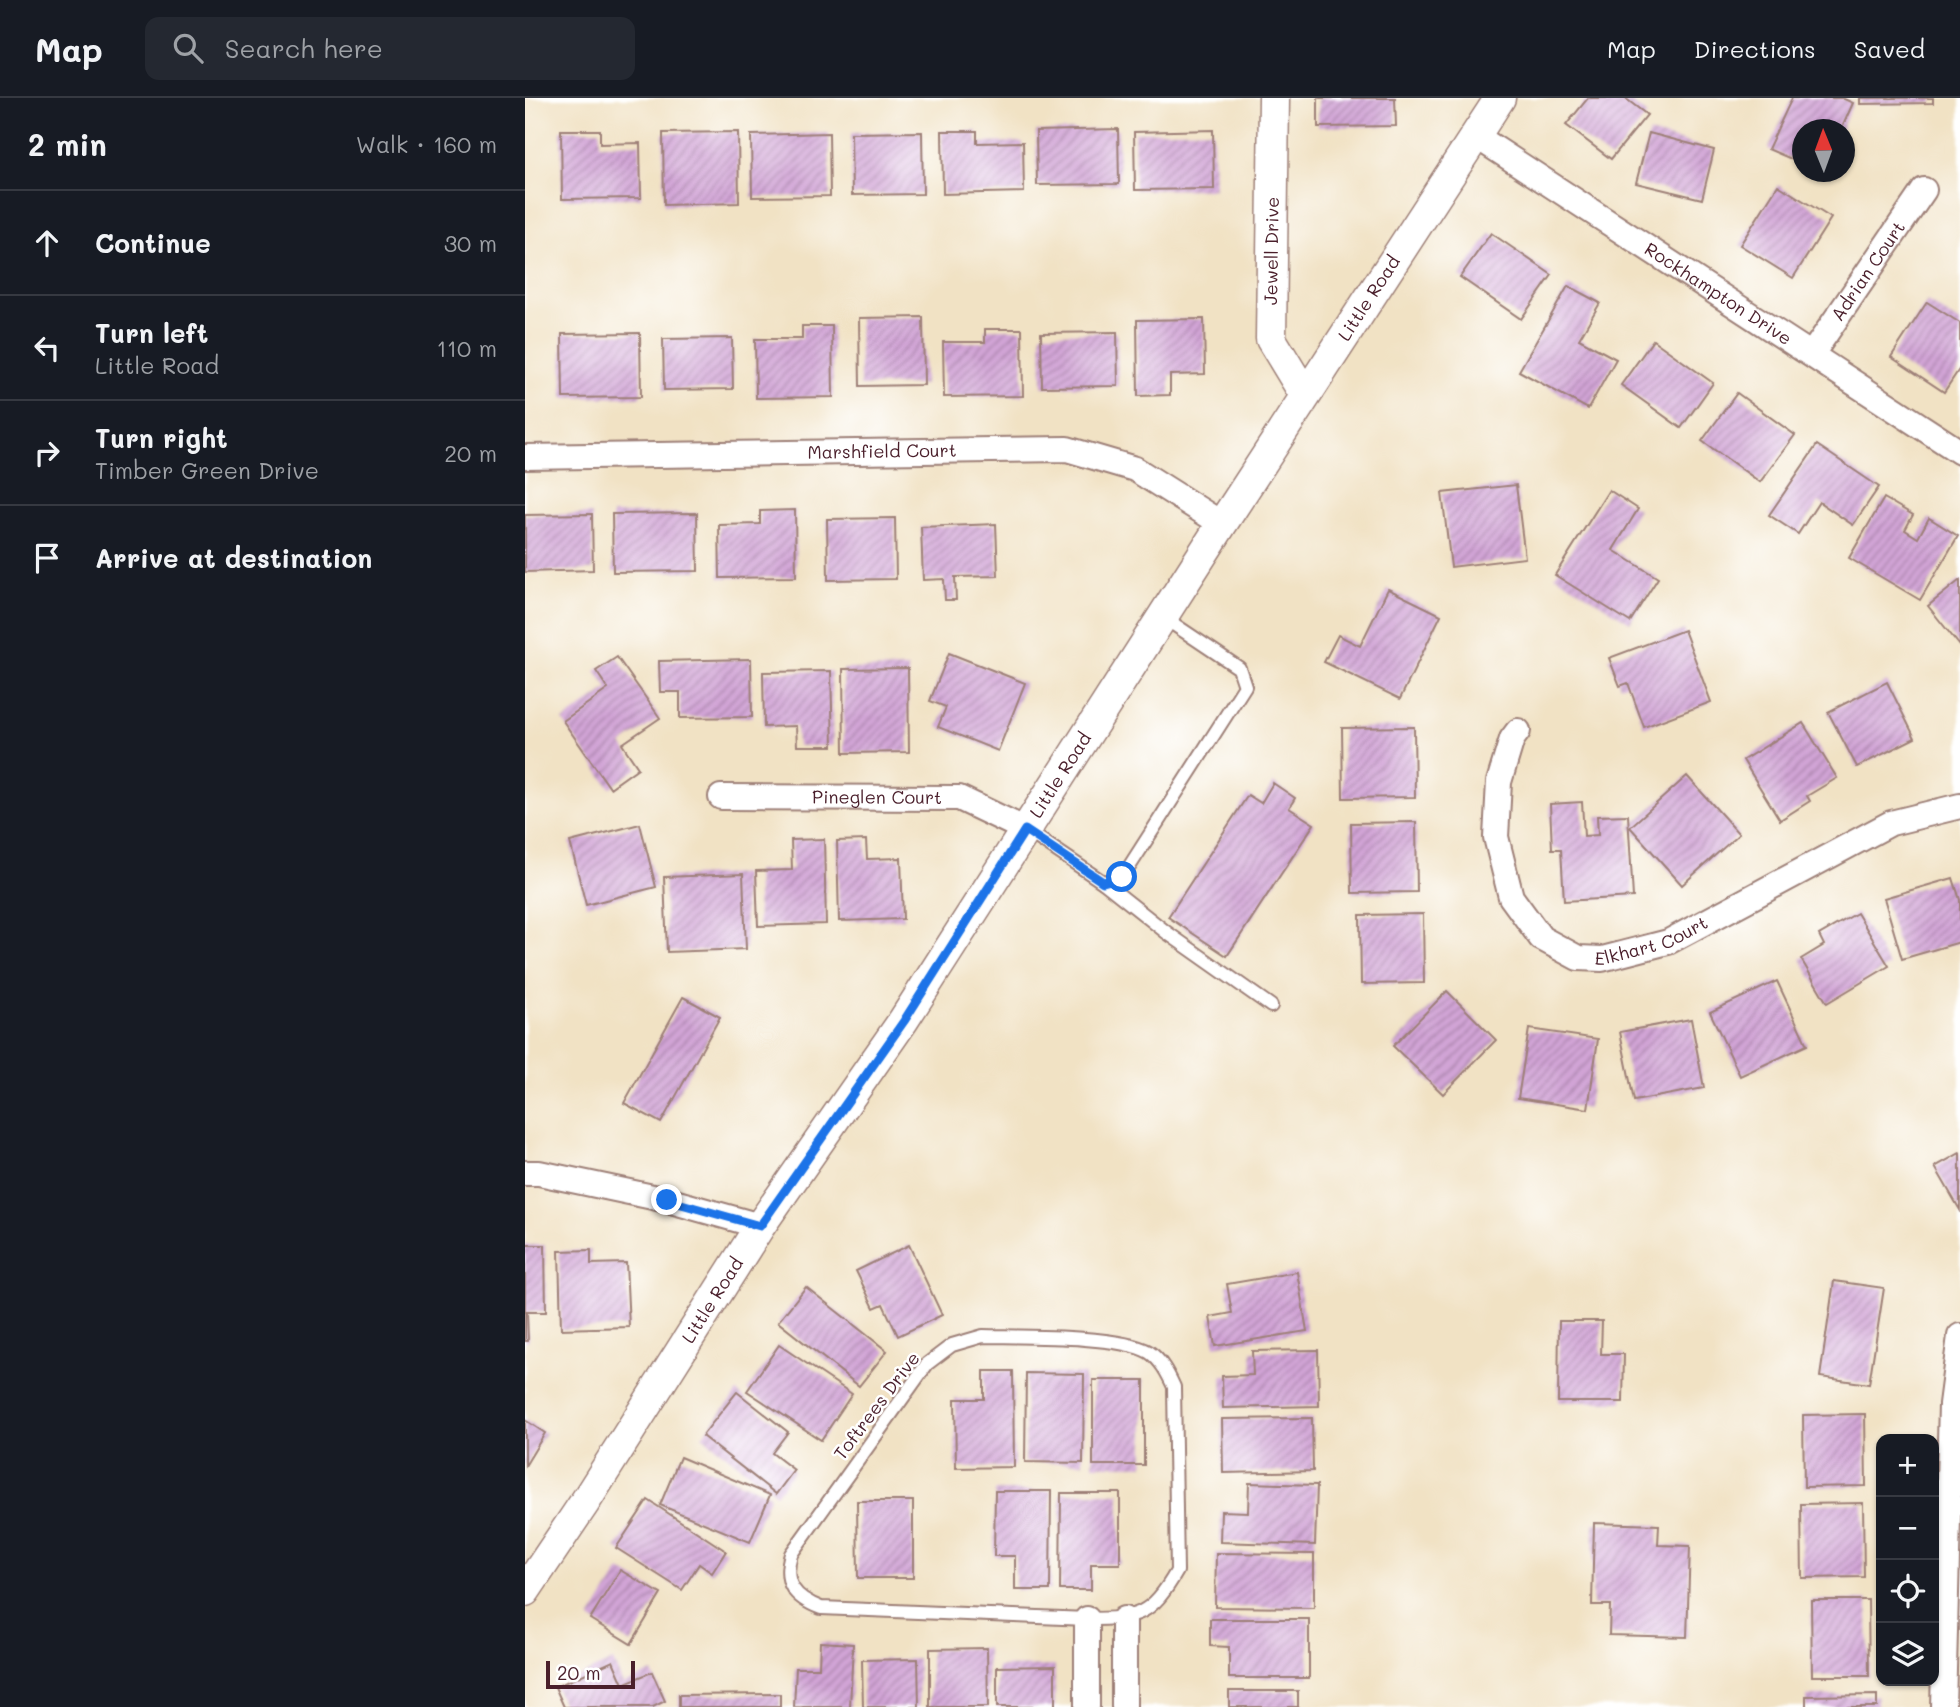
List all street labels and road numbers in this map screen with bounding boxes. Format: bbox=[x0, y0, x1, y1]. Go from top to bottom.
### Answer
street label: Jewell Drive bbox=[1258, 197, 1284, 305]
street label: Adrian Court bbox=[1825, 216, 1910, 325]
street label: Rockhampton Drive bbox=[1640, 236, 1797, 350]
street label: Little Road bbox=[1332, 251, 1405, 345]
street label: Marshfield Court bbox=[807, 438, 957, 464]
street label: Little Road bbox=[1023, 727, 1096, 822]
street label: Pineglen Court bbox=[812, 784, 942, 809]
street label: Elkhart Court bbox=[1594, 910, 1712, 970]
street label: Little Road bbox=[676, 1252, 748, 1347]
street label: Toftrees Drive bbox=[828, 1347, 925, 1464]

